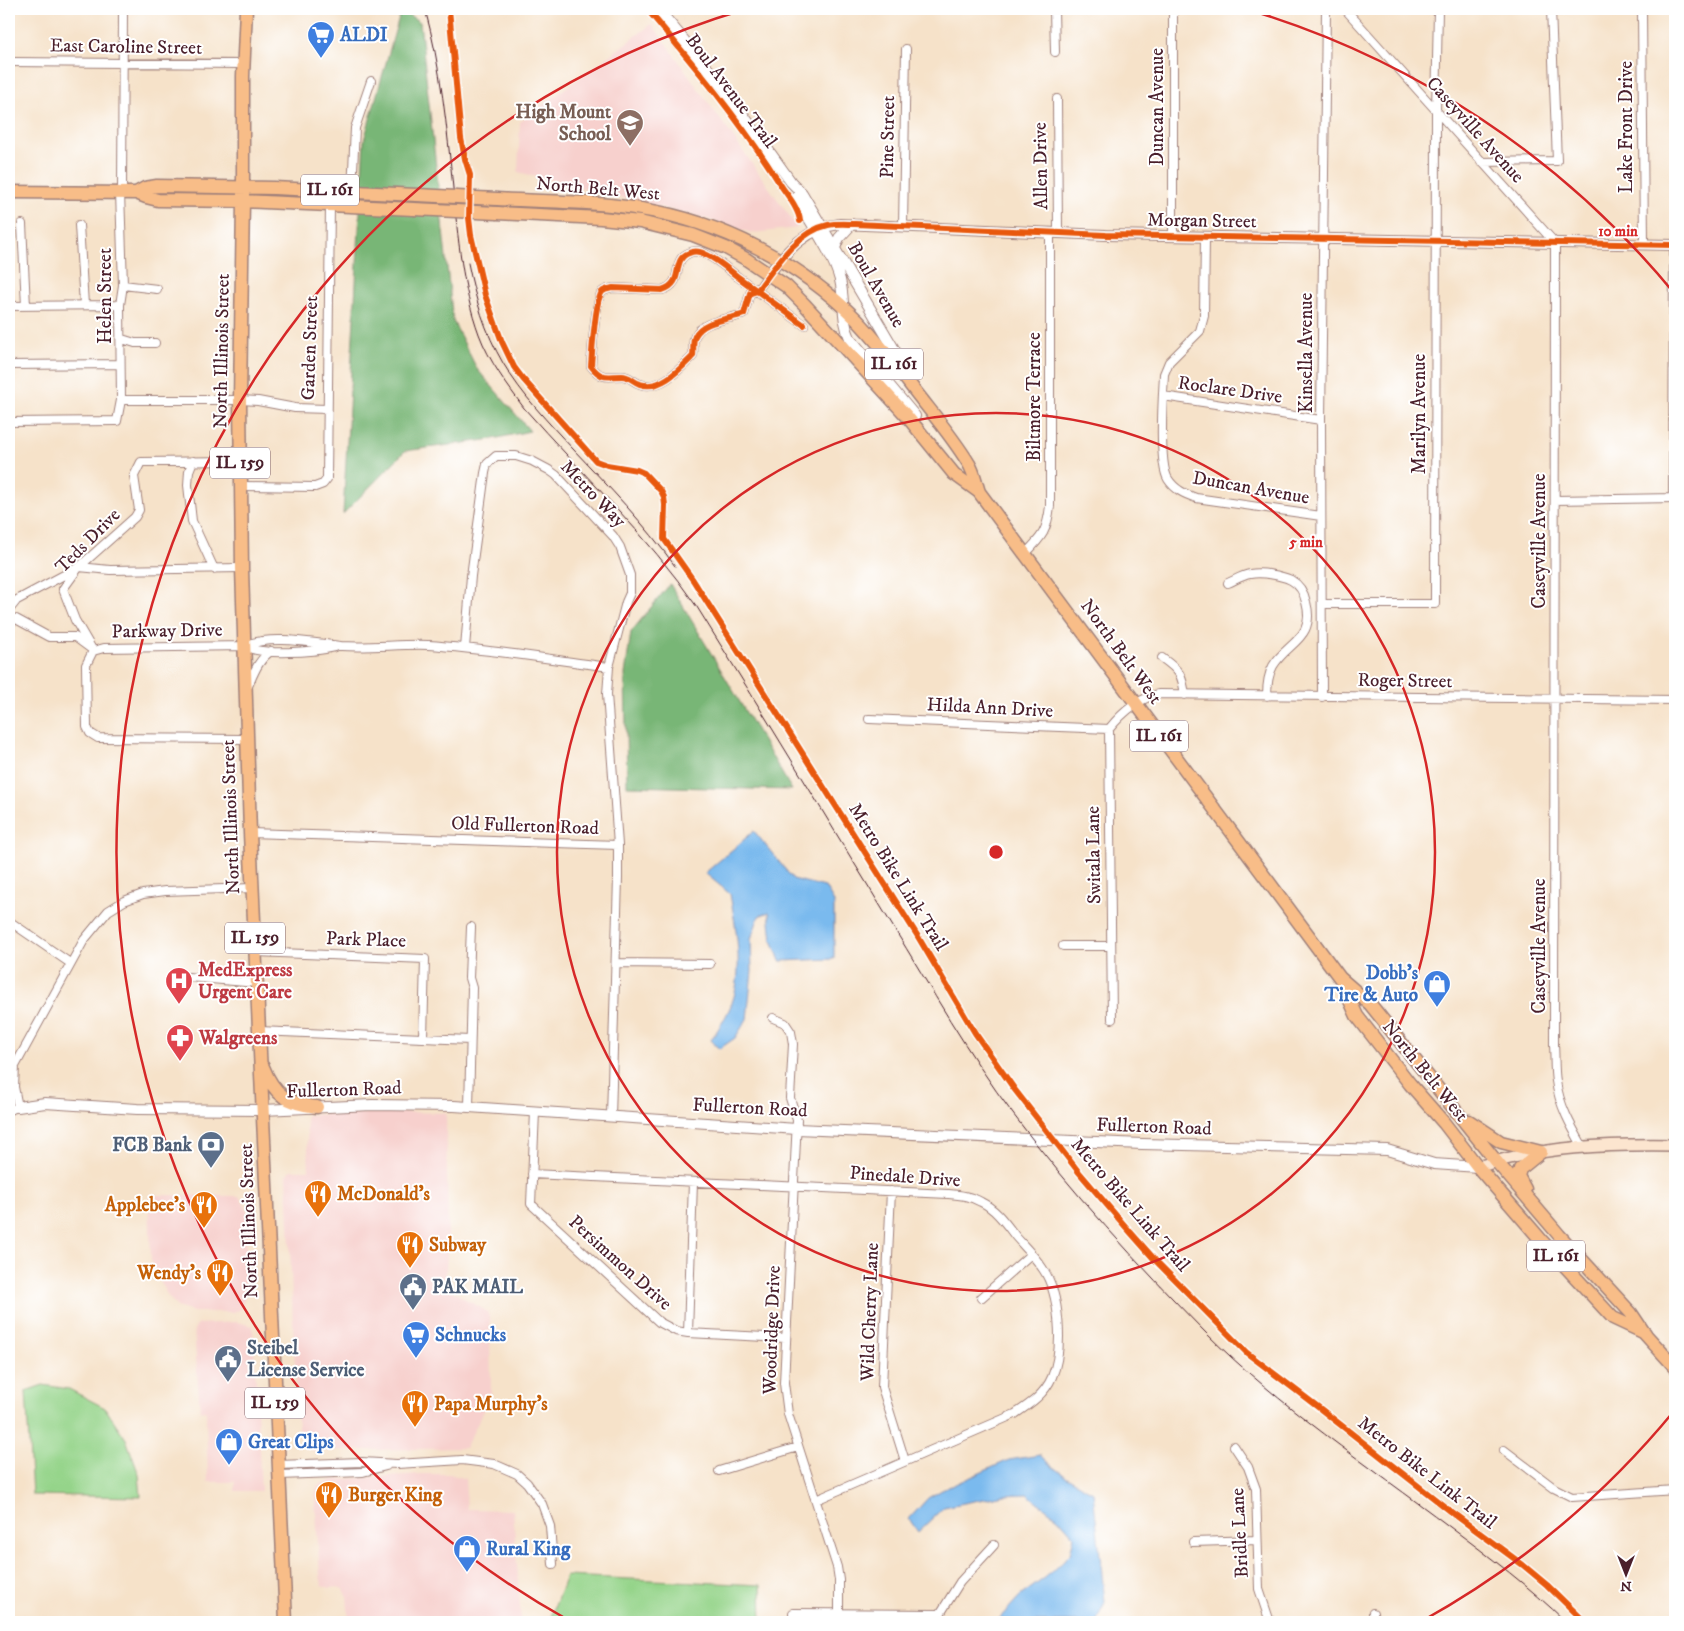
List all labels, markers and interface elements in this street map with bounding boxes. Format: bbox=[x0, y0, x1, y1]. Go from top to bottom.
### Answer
supermarket icon: ALDI bbox=[306, 20, 336, 59]
place label: ALDI bbox=[339, 24, 388, 47]
street label: Boul Avenue Trail bbox=[681, 29, 782, 153]
street label: East Caroline Street bbox=[50, 34, 202, 60]
street label: Duncan Avenue bbox=[1146, 48, 1169, 166]
street label: Lake Front Drive bbox=[1615, 61, 1638, 193]
street label: Caseyville Avenue bbox=[1421, 72, 1529, 188]
street label: Pine Street bbox=[876, 95, 900, 179]
place label: High Mount School bbox=[515, 101, 612, 146]
school or university icon: High Mount School bbox=[615, 108, 645, 147]
street label: Allen Drive bbox=[1029, 122, 1053, 210]
street label: North Belt West bbox=[535, 172, 661, 206]
road number: IL 161 bbox=[301, 174, 359, 206]
street label: Morgan Street bbox=[1147, 209, 1257, 233]
text: 10 min bbox=[1598, 222, 1638, 241]
street label: Boul Avenue bbox=[842, 238, 910, 332]
street label: Helen Street bbox=[94, 248, 117, 344]
street label: North Illinois Street bbox=[209, 273, 235, 429]
street label: Kinsella Avenue bbox=[1295, 293, 1318, 413]
street label: Garden Street bbox=[297, 295, 323, 401]
street label: Biltmore Terrace bbox=[1023, 332, 1046, 462]
road number: IL 161 bbox=[865, 348, 923, 379]
street label: Marilyn Avenue bbox=[1408, 354, 1431, 474]
street label: Roclare Drive bbox=[1176, 371, 1284, 409]
road number: IL 159 bbox=[210, 448, 270, 478]
street label: Metro Way bbox=[555, 456, 631, 533]
street label: Duncan Avenue bbox=[1191, 466, 1311, 510]
street label: Caseyville Avenue bbox=[1528, 473, 1551, 609]
street label: Teds Drive bbox=[51, 504, 125, 578]
text: 5 min bbox=[1288, 533, 1323, 552]
street label: North Belt West bbox=[1075, 595, 1167, 709]
street label: Parkway Drive bbox=[111, 619, 223, 643]
street label: Roger Street bbox=[1357, 669, 1453, 693]
street label: Hilda Ann Drive bbox=[926, 693, 1054, 723]
road number: IL 161 bbox=[1130, 720, 1188, 751]
street label: North Illinois Street bbox=[217, 739, 245, 895]
street label: Metro Bike Link Trail bbox=[843, 799, 953, 955]
street label: Switala Lane bbox=[1082, 806, 1106, 904]
street label: Old Fullerton Road bbox=[451, 812, 600, 840]
centre of rings bbox=[987, 843, 1005, 861]
street label: Caseyville Avenue bbox=[1528, 878, 1551, 1014]
road number: IL 159 bbox=[225, 922, 285, 954]
street label: Park Place bbox=[325, 927, 407, 953]
place label: MedExpress Urgent Care bbox=[198, 959, 293, 1004]
place label: Dobb's Tire & Auto bbox=[1324, 962, 1419, 1007]
hospital icon: MedExpress Urgent Care bbox=[164, 966, 194, 1005]
shop icon: Dobb's Tire & Auto bbox=[1422, 969, 1452, 1008]
street label: North Belt West bbox=[1377, 1016, 1473, 1126]
pharmacy icon: Walgreens bbox=[165, 1023, 195, 1062]
place label: Walgreens bbox=[198, 1027, 278, 1050]
street label: Fullerton Road bbox=[286, 1076, 403, 1104]
street label: Fullerton Road bbox=[692, 1093, 809, 1123]
street label: Fullerton Road bbox=[1096, 1113, 1213, 1141]
bank icon: FCB Bank bbox=[196, 1130, 226, 1169]
street label: Metro Bike Link Trail bbox=[1066, 1133, 1195, 1277]
place label: FCB Bank bbox=[112, 1134, 193, 1157]
street label: North Illinois Street bbox=[235, 1143, 263, 1299]
street label: Pinedale Drive bbox=[849, 1162, 961, 1192]
restaurant icon: McDonald's bbox=[303, 1179, 333, 1218]
place label: McDonald's bbox=[337, 1183, 430, 1206]
restaurant icon: Applebee's bbox=[189, 1190, 219, 1229]
place label: Applebee's bbox=[104, 1194, 186, 1217]
street label: Persimmon Drive bbox=[564, 1211, 676, 1315]
restaurant icon: Subway bbox=[395, 1230, 425, 1269]
place label: Subway bbox=[429, 1234, 487, 1257]
road number: IL 161 bbox=[1527, 1240, 1585, 1272]
street label: Wild Cherry Lane bbox=[856, 1242, 884, 1383]
restaurant icon: Wendy's bbox=[205, 1258, 235, 1297]
place label: Wendy's bbox=[136, 1262, 202, 1285]
street label: Woodridge Drive bbox=[758, 1265, 786, 1396]
public building icon: PAK MAIL bbox=[398, 1272, 428, 1311]
place label: PAK MAIL bbox=[432, 1276, 523, 1299]
supermarket icon: Schnucks bbox=[401, 1320, 431, 1359]
place label: Schnucks bbox=[435, 1324, 507, 1347]
place label: Steibel License Service bbox=[247, 1337, 364, 1382]
public building icon: Steibel License Service bbox=[213, 1344, 243, 1383]
road number: IL 159 bbox=[245, 1388, 305, 1419]
restaurant icon: Papa Murphy's bbox=[400, 1389, 430, 1428]
place label: Papa Murphy's bbox=[434, 1393, 548, 1416]
street label: Metro Bike Link Trail bbox=[1353, 1412, 1501, 1534]
shop icon: Great Clips bbox=[214, 1427, 244, 1466]
place label: Great Clips bbox=[248, 1431, 334, 1454]
restaurant icon: Burger King bbox=[314, 1480, 344, 1519]
place label: Burger King bbox=[348, 1484, 443, 1507]
street label: Bridle Lane bbox=[1226, 1487, 1254, 1579]
shop icon: Rural King bbox=[452, 1534, 482, 1573]
place label: Rural King bbox=[486, 1538, 571, 1561]
north arrow bbox=[1602, 1548, 1652, 1598]
text: N bbox=[1620, 1577, 1632, 1595]

